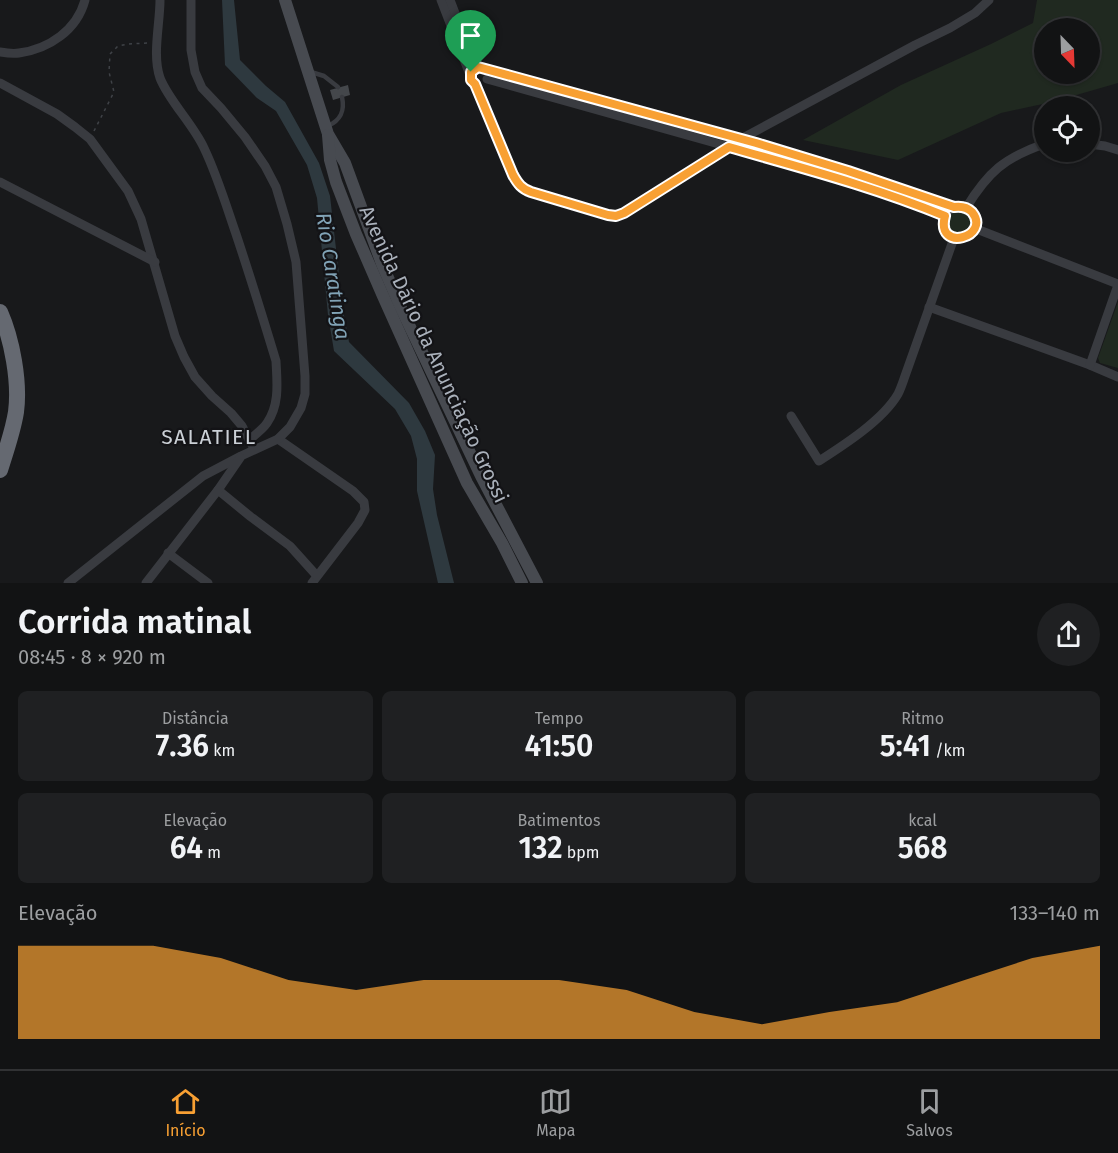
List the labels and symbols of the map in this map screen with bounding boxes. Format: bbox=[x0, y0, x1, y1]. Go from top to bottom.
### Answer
pin bbox=[445, 10, 496, 72]
north arrow bbox=[1034, 18, 1100, 84]
street label: Avenida Dário da Anunciação Grossi bbox=[354, 202, 514, 507]
water label: Rio Caratinga bbox=[310, 211, 356, 341]
district label: SALATIEL bbox=[161, 424, 257, 450]

